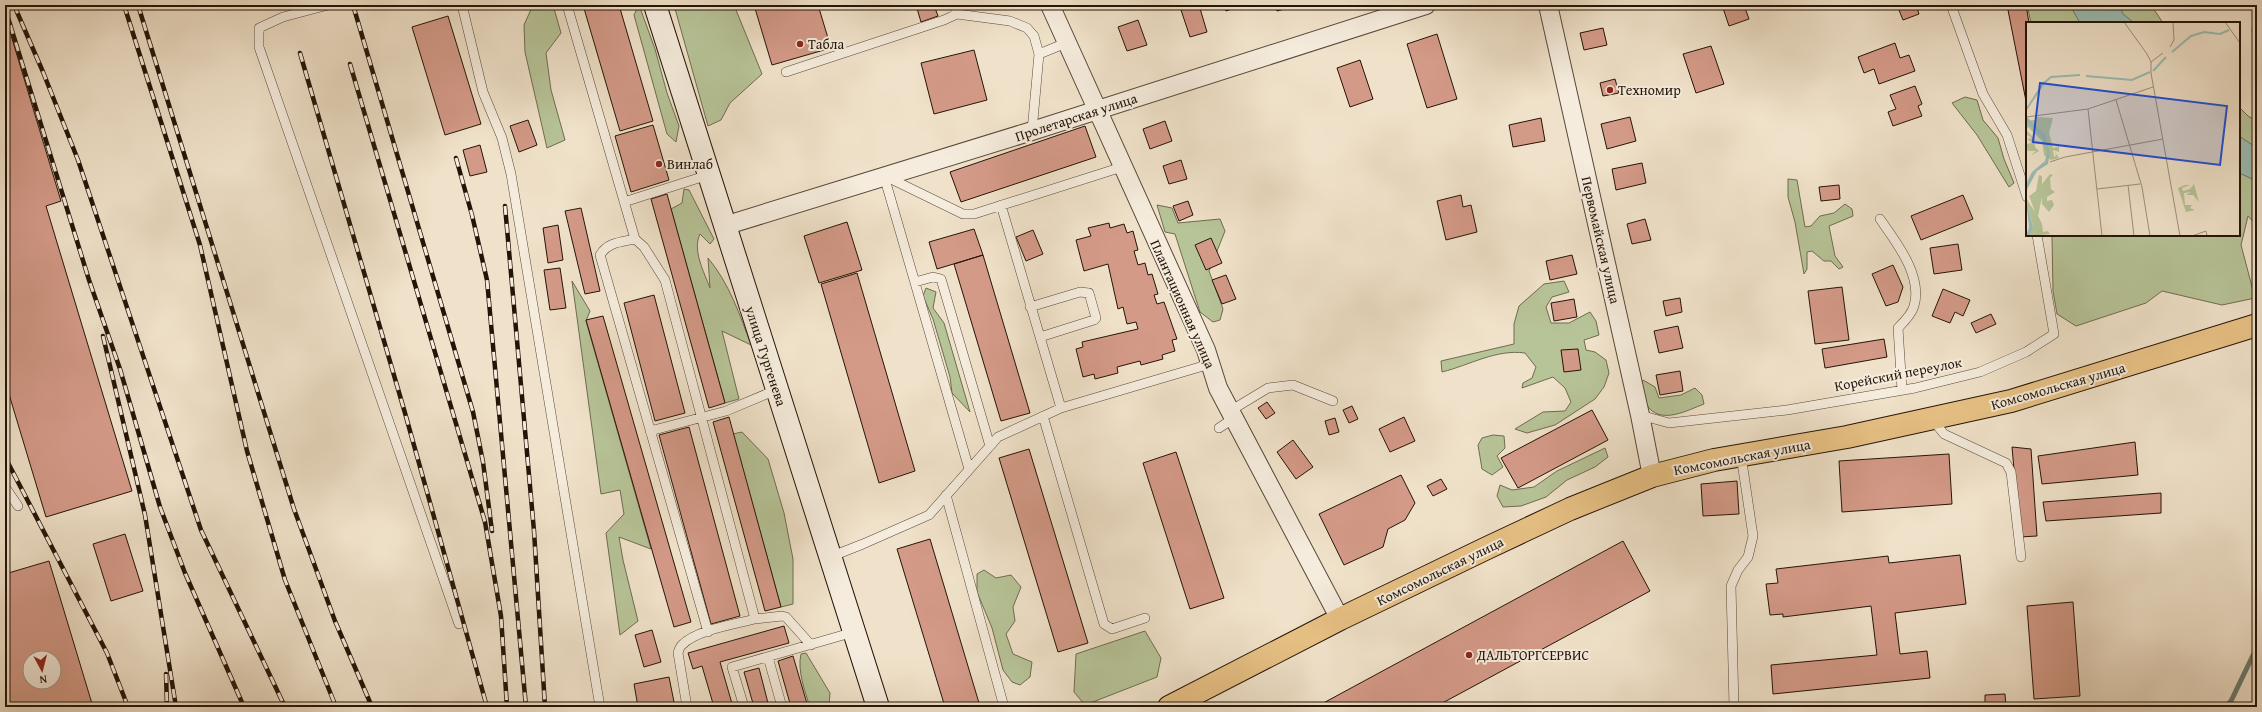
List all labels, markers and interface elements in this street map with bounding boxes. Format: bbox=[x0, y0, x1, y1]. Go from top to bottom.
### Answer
inset map bbox=[2026, 22, 2240, 236]
place label: Табла bbox=[808, 34, 844, 54]
marker: Табла bbox=[795, 39, 805, 49]
place label: Техномир bbox=[1618, 80, 1681, 100]
marker: Техномир bbox=[1605, 85, 1615, 95]
street label: Пролетарская улица bbox=[1012, 88, 1140, 146]
place label: Винлаб bbox=[667, 154, 713, 174]
marker: Винлаб bbox=[654, 159, 664, 169]
street label: Первомайская улица bbox=[1577, 174, 1625, 306]
street label: Плантационная улица bbox=[1146, 236, 1221, 372]
street label: улица Тургенева bbox=[740, 302, 792, 409]
street label: Корейский переулок bbox=[1833, 352, 1964, 396]
street label: Комсомольская улица bbox=[1989, 357, 2128, 415]
street label: Комсомольская улица bbox=[1672, 434, 1812, 480]
street label: Комсомольская улица bbox=[1373, 531, 1507, 610]
place label: ДАЛЬТОРГСЕРВИС bbox=[1476, 645, 1589, 665]
north arrow bbox=[22, 650, 62, 690]
marker: ДАЛЬТОРГСЕРВИС bbox=[1464, 650, 1474, 660]
text: N bbox=[38, 672, 48, 688]

